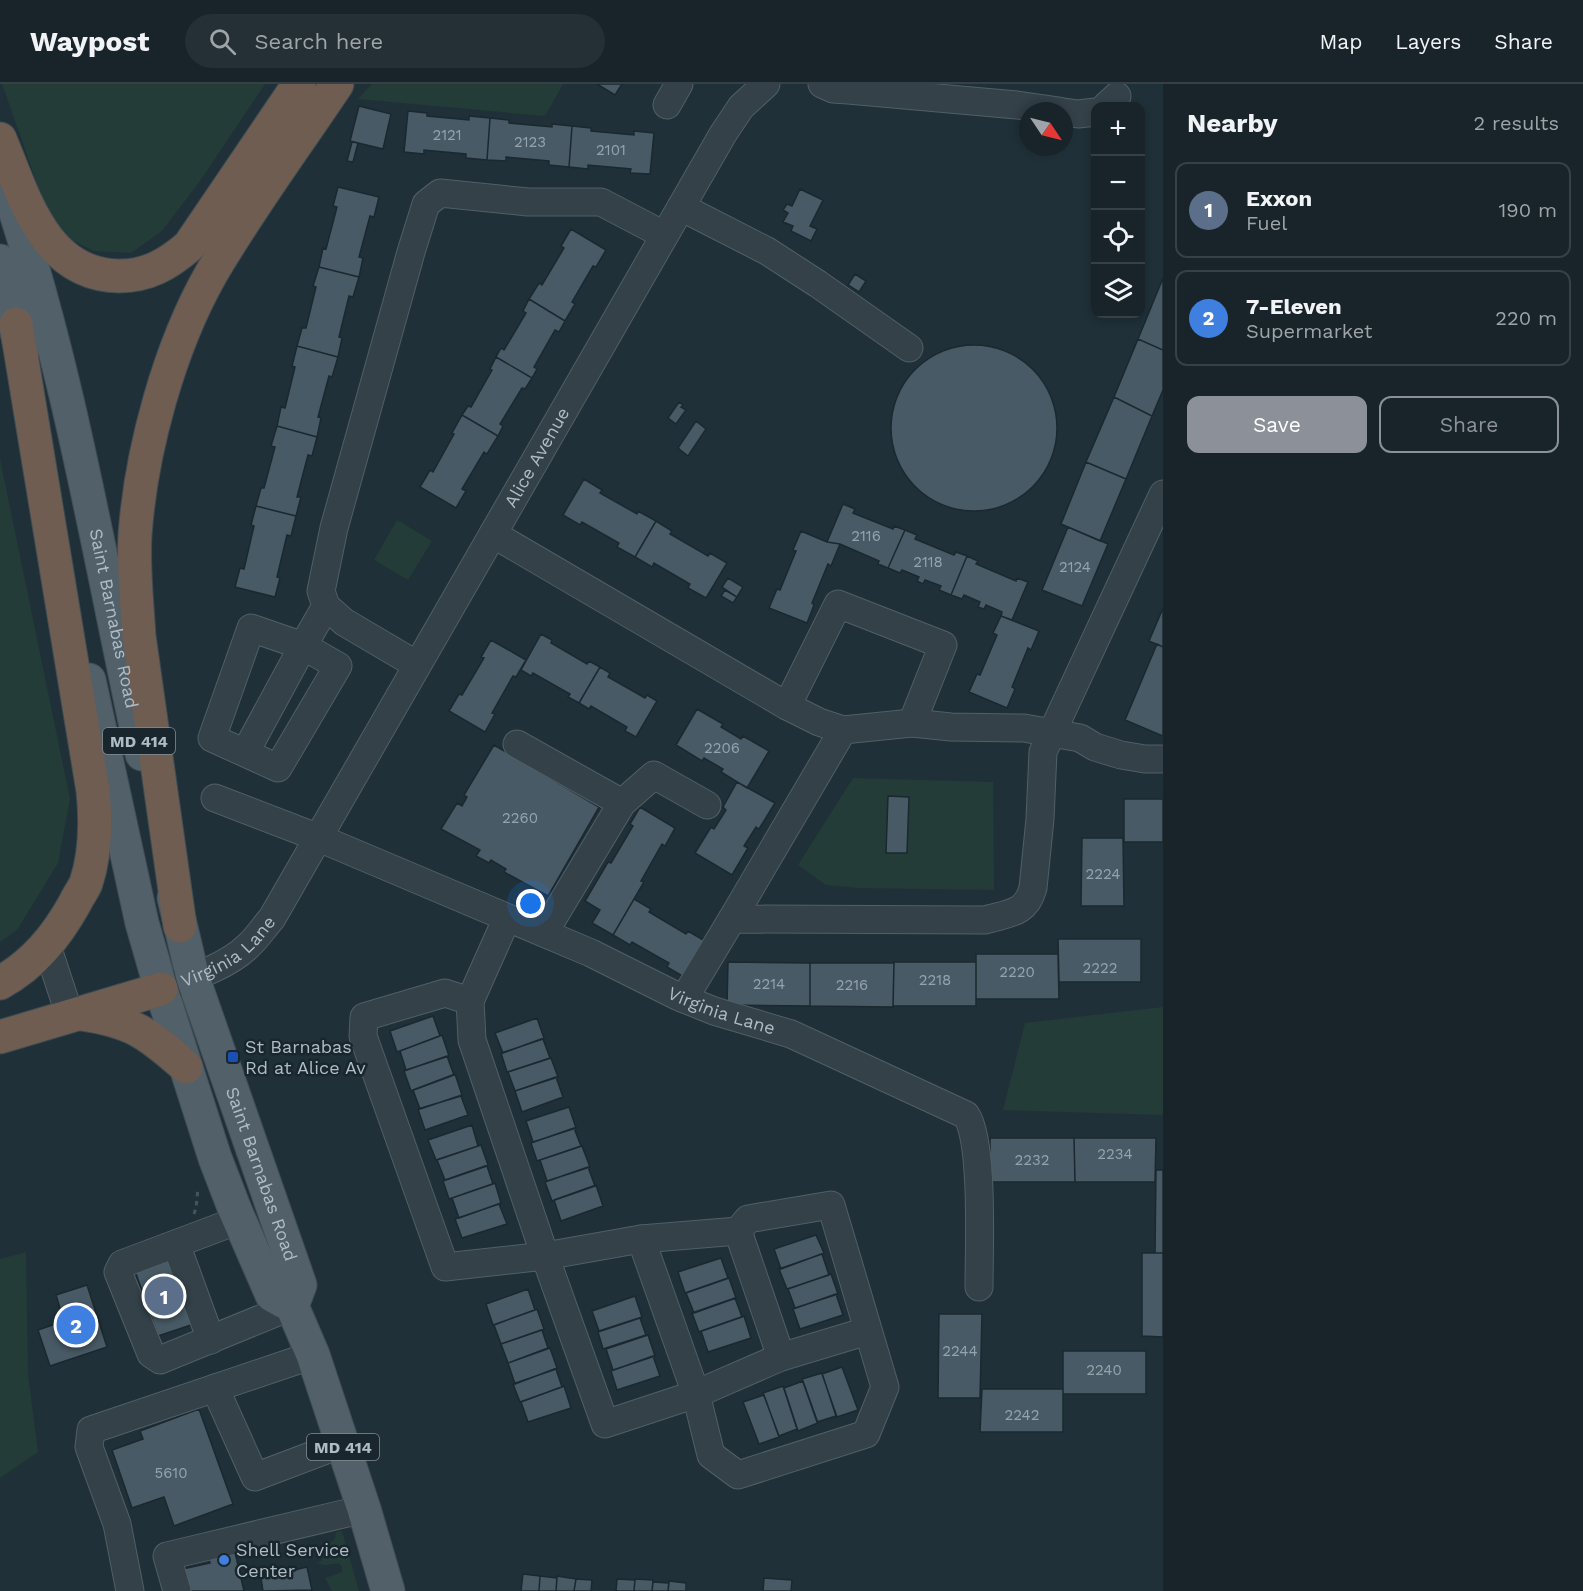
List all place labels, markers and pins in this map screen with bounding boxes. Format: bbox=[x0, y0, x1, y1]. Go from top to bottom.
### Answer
place label: St Barnabas Rd at Alice Av bbox=[245, 1036, 366, 1078]
marker: St Barnabas Rd at Alice Av bbox=[226, 1050, 240, 1064]
pin: 1 bbox=[144, 1274, 184, 1318]
pin: 2 bbox=[56, 1302, 96, 1348]
place label: Shell Service Center bbox=[236, 1539, 349, 1581]
marker: Shell Service Center bbox=[217, 1553, 231, 1567]

